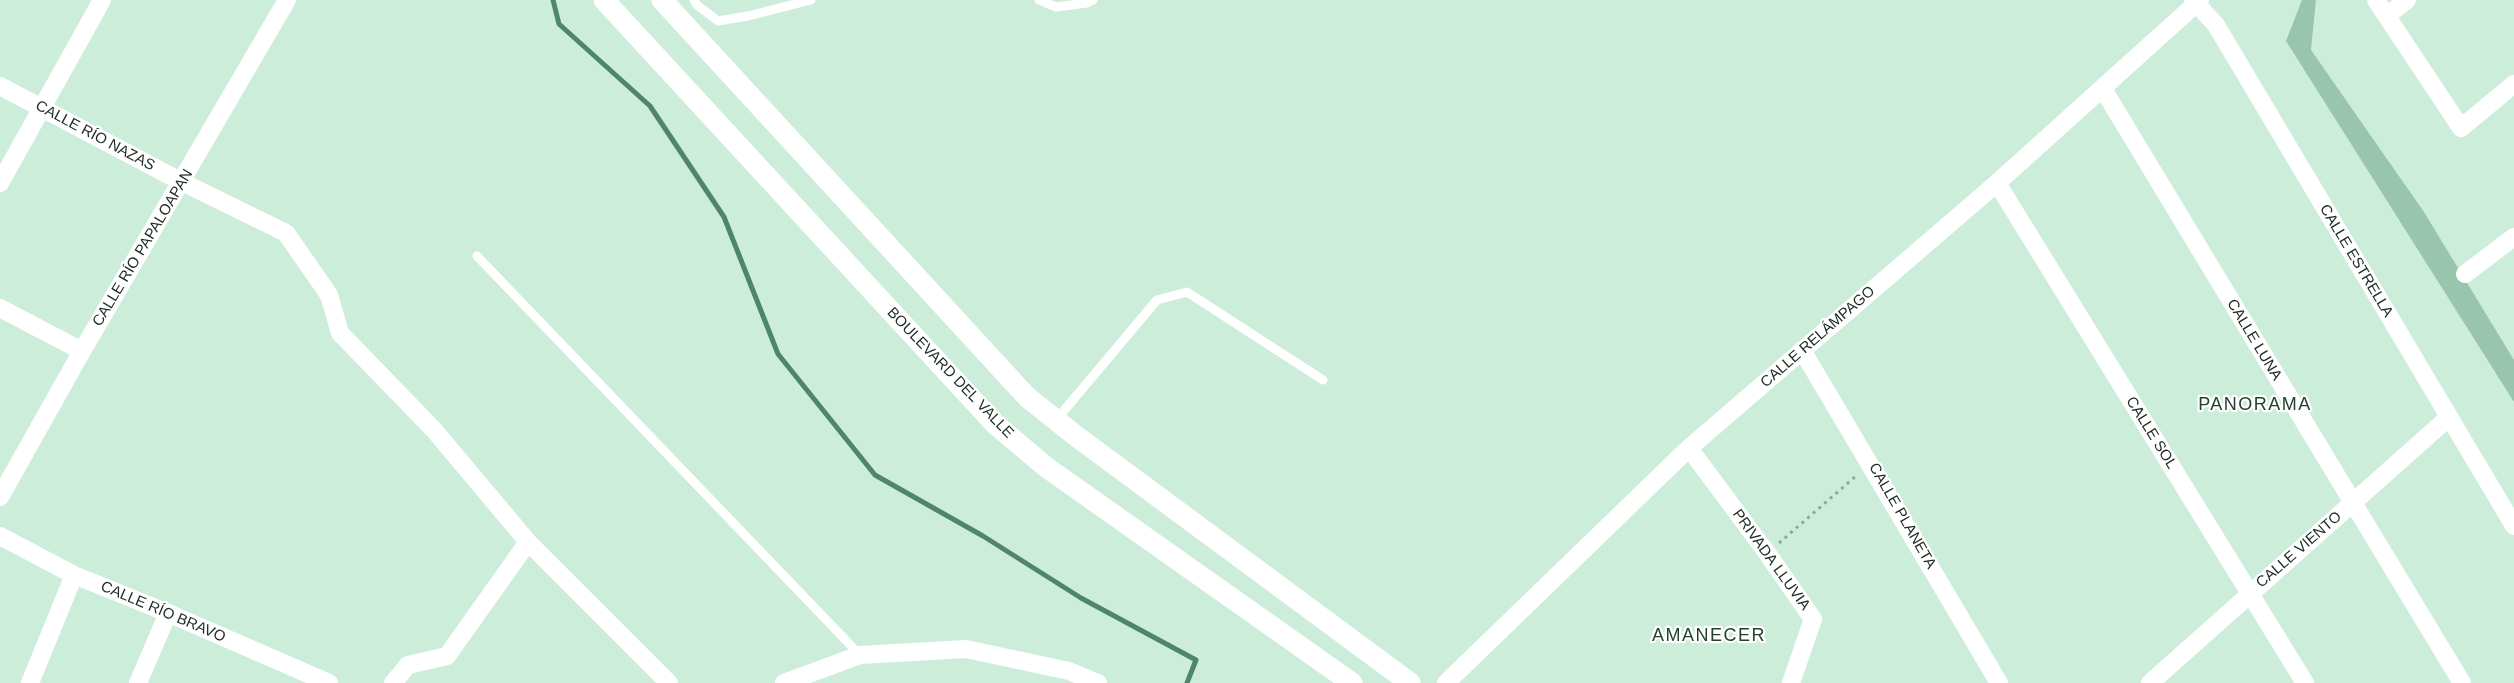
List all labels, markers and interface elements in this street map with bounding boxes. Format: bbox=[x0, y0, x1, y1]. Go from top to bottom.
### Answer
street label: CALLE RÍO NAZAS bbox=[32, 97, 158, 175]
street label: CALLE RÍO PAPALOAPAN bbox=[89, 166, 197, 330]
street label: CALLE ESTRELLA bbox=[2315, 201, 2397, 321]
street label: CALLE RELÁMPAGO bbox=[1757, 282, 1879, 392]
street label: CALLE LUNA bbox=[2223, 296, 2285, 384]
street label: BOULEVARD DEL VALLE bbox=[883, 304, 1017, 442]
street label: CALLE SOL bbox=[2122, 394, 2180, 472]
district label: PANORAMA bbox=[2198, 394, 2312, 416]
street label: CALLE PLANETA bbox=[1864, 460, 1940, 572]
street label: PRIVADA LLUVIA bbox=[1728, 506, 1814, 614]
street label: CALLE VIENTO bbox=[2253, 508, 2345, 592]
street label: CALLE RÍO BRAVO bbox=[98, 578, 228, 646]
district label: AMANECER bbox=[1652, 625, 1766, 647]

